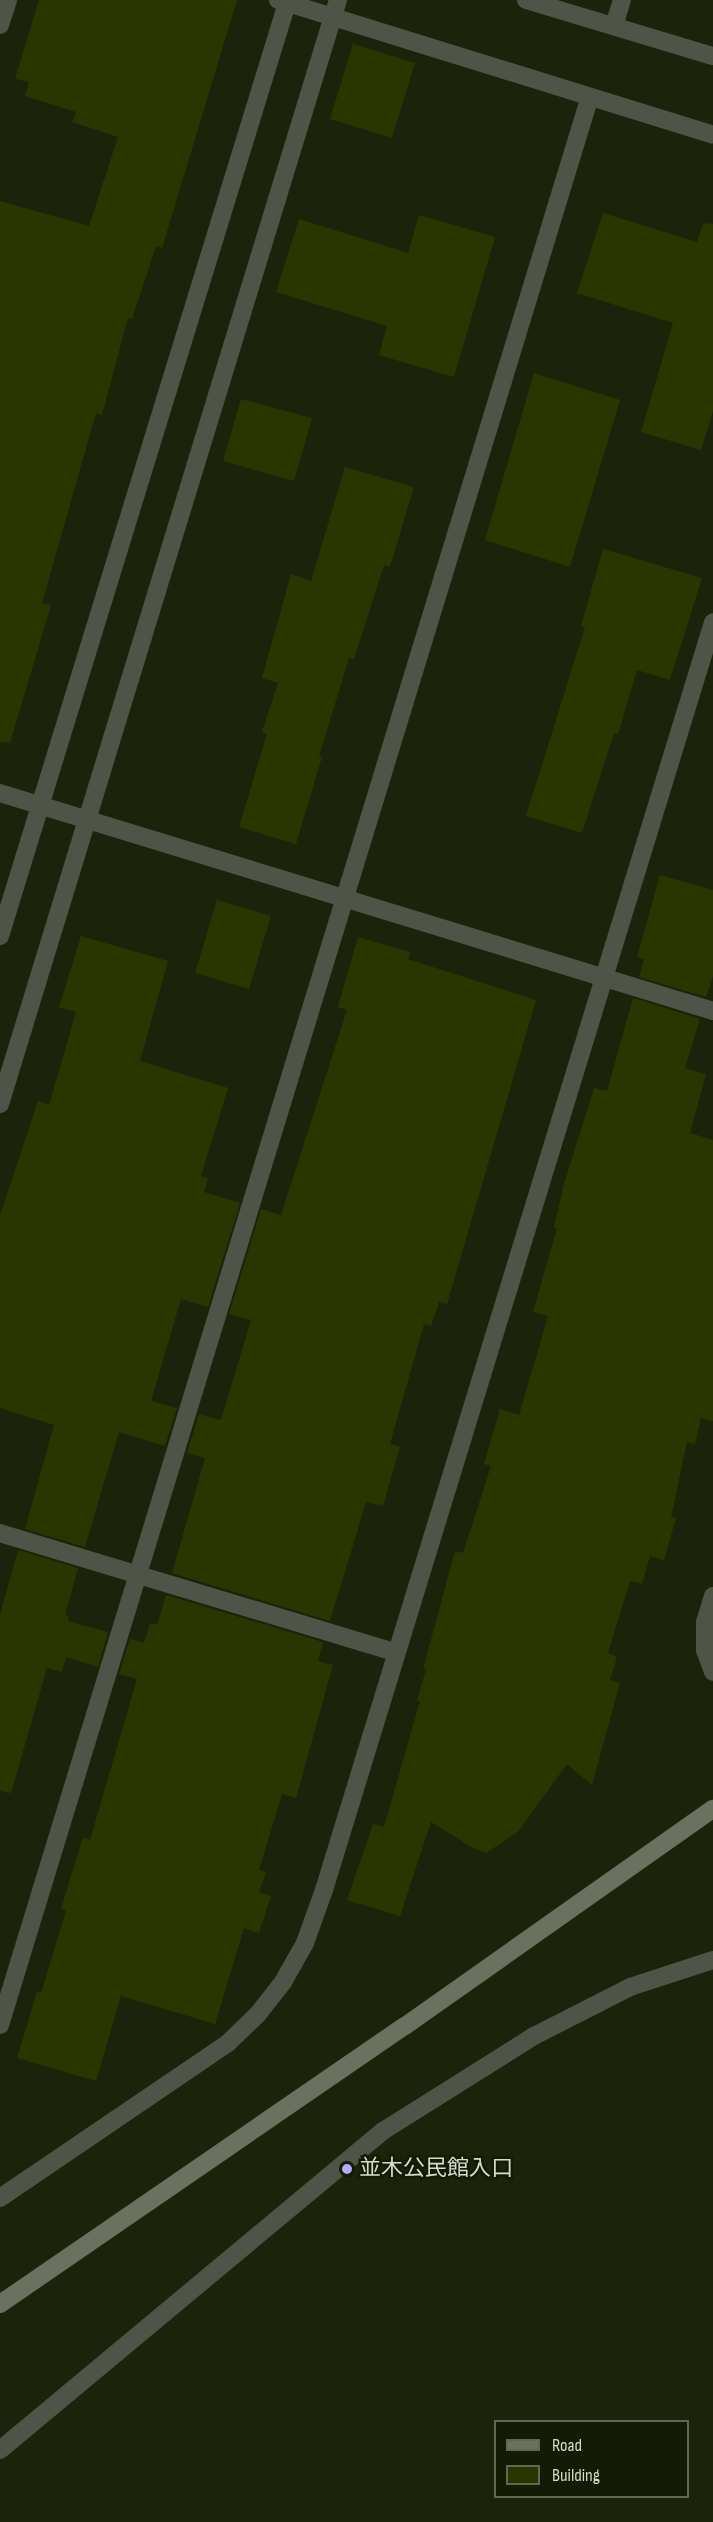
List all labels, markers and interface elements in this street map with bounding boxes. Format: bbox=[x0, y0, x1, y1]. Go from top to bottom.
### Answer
place label: 並木公民館入口 bbox=[359, 2156, 513, 2182]
marker: 並木公民館入口 bbox=[340, 2162, 354, 2176]
legend bbox=[494, 2420, 689, 2498]
text: Road bbox=[552, 2435, 582, 2456]
text: Building bbox=[552, 2465, 600, 2486]

